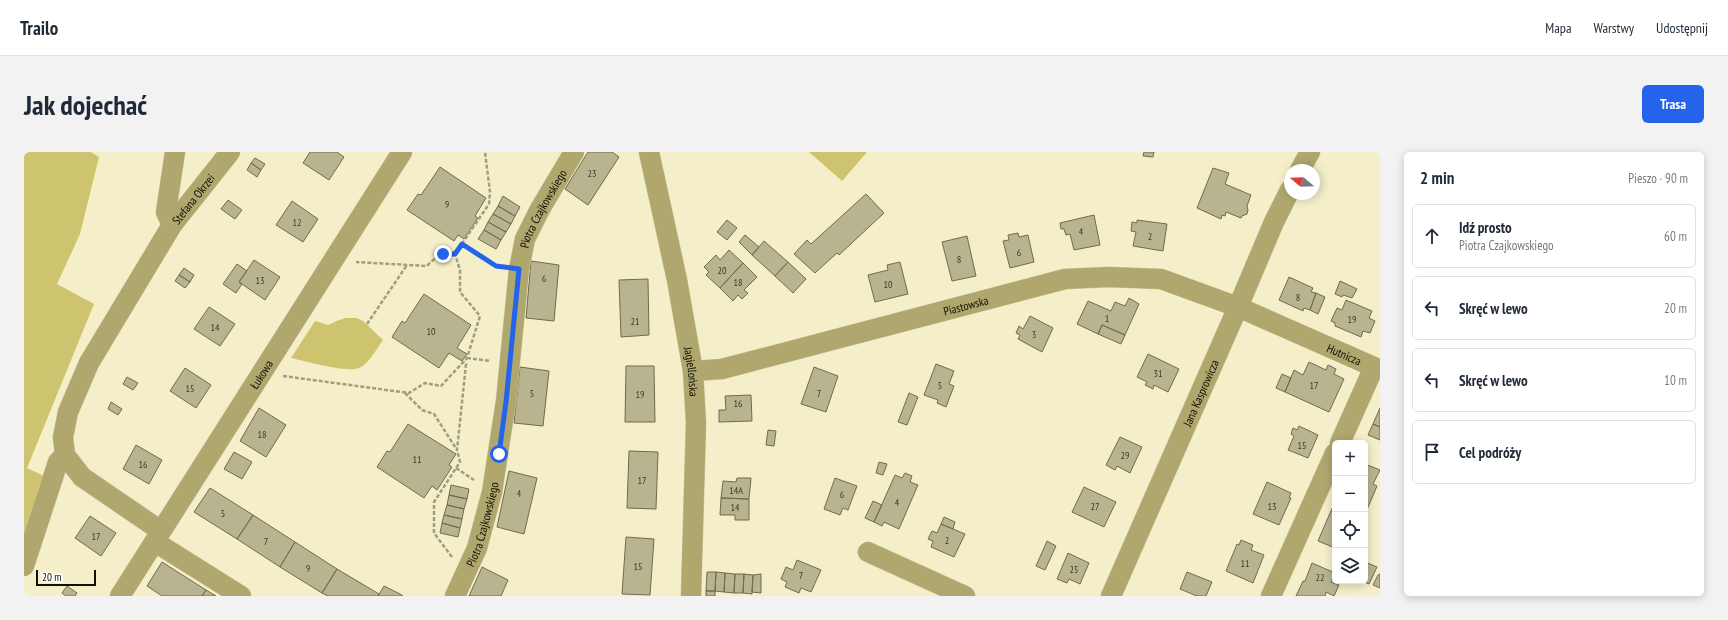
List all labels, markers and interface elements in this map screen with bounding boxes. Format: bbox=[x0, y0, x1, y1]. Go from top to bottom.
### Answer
text: Trailo bbox=[20, 16, 58, 40]
text: Mapa bbox=[1545, 19, 1572, 37]
text: Warstwy bbox=[1594, 19, 1634, 37]
text: Udostępnij bbox=[1656, 19, 1708, 37]
button: Trasa bbox=[1642, 85, 1704, 123]
text: Jak dojechać bbox=[24, 86, 147, 123]
north arrow bbox=[1284, 164, 1320, 200]
street label: Piotra Czajkowskiego bbox=[516, 166, 570, 249]
house number: 23 bbox=[588, 167, 597, 180]
text: 2 min bbox=[1420, 167, 1454, 189]
text: Pieszo · 90 m bbox=[1628, 170, 1688, 187]
street label: Stefana Okrzei bbox=[168, 171, 217, 227]
house number: 9 bbox=[445, 198, 449, 211]
house number: 12 bbox=[293, 216, 302, 229]
text: Idź prosto bbox=[1459, 218, 1512, 237]
house number: 4 bbox=[1079, 225, 1084, 238]
icon: ahead bbox=[1421, 225, 1443, 247]
text: 60 m bbox=[1664, 228, 1687, 245]
house number: 2 bbox=[1148, 230, 1152, 243]
text: Piotra Czajkowskiego bbox=[1459, 237, 1554, 254]
route end bbox=[434, 245, 452, 263]
house number: 6 bbox=[1017, 246, 1022, 259]
house number: 8 bbox=[957, 253, 961, 266]
house number: 20 bbox=[718, 264, 727, 277]
house number: 6 bbox=[542, 272, 547, 285]
house number: 13 bbox=[256, 274, 265, 287]
house number: 18 bbox=[734, 276, 743, 289]
house number: 10 bbox=[884, 278, 893, 291]
house number: 8 bbox=[1296, 291, 1300, 304]
street label: Piastowska bbox=[942, 292, 990, 318]
icon: left bbox=[1421, 297, 1443, 319]
text: Skręć w lewo bbox=[1459, 299, 1528, 318]
text: 20 m bbox=[1664, 300, 1687, 317]
house number: 1 bbox=[1105, 312, 1109, 325]
house number: 19 bbox=[1348, 313, 1357, 326]
house number: 21 bbox=[631, 315, 640, 328]
house number: 14 bbox=[211, 321, 220, 334]
house number: 10 bbox=[427, 325, 436, 338]
house number: 3 bbox=[1032, 328, 1036, 341]
street label: Hutnicza bbox=[1325, 340, 1364, 368]
street label: Jagiellońska bbox=[681, 345, 702, 397]
street label: Łukowa bbox=[246, 356, 276, 391]
street label: Jana Kasprowicza bbox=[1179, 357, 1222, 429]
house number: 31 bbox=[1154, 367, 1163, 380]
icon: left bbox=[1421, 369, 1443, 391]
text: Skręć w lewo bbox=[1459, 371, 1528, 390]
text: 10 m bbox=[1664, 372, 1687, 389]
house number: 5 bbox=[938, 379, 942, 392]
house number: 17 bbox=[1310, 379, 1319, 392]
house number: 15 bbox=[186, 382, 195, 395]
house number: 5 bbox=[530, 387, 534, 400]
house number: 7 bbox=[817, 387, 821, 400]
house number: 19 bbox=[636, 388, 645, 401]
house number: 16 bbox=[734, 397, 743, 410]
house number: 18 bbox=[258, 428, 267, 441]
house number: 15 bbox=[1298, 439, 1307, 452]
map controls bbox=[1332, 440, 1368, 584]
button: + bbox=[1332, 440, 1368, 476]
icon: arrive bbox=[1421, 441, 1443, 463]
text: Cel podróży bbox=[1459, 443, 1521, 462]
route start bbox=[490, 445, 508, 463]
house number: 29 bbox=[1121, 449, 1130, 462]
house number: 11 bbox=[413, 453, 422, 466]
house number: 16 bbox=[139, 458, 148, 471]
house number: 17 bbox=[638, 474, 647, 487]
button: − bbox=[1332, 476, 1368, 512]
street label: Piotra Czajkowskiego bbox=[462, 481, 501, 569]
house number: 14A bbox=[729, 484, 743, 497]
house number: 4 bbox=[517, 487, 522, 500]
house number: 6 bbox=[840, 488, 845, 501]
house number: 4 bbox=[895, 496, 900, 509]
house number: 27 bbox=[1091, 500, 1100, 513]
house number: 13 bbox=[1268, 500, 1277, 513]
house number: 14 bbox=[731, 501, 740, 514]
house number: 5 bbox=[221, 507, 225, 520]
button: locate bbox=[1332, 512, 1368, 548]
house number: 17 bbox=[92, 530, 101, 543]
house number: 2 bbox=[945, 534, 949, 547]
house number: 7 bbox=[264, 535, 268, 548]
button: layers bbox=[1332, 548, 1368, 584]
house number: 11 bbox=[1241, 557, 1250, 570]
house number: 15 bbox=[634, 560, 643, 573]
house number: 9 bbox=[306, 562, 310, 575]
house number: 25 bbox=[1070, 563, 1079, 576]
scale bar bbox=[36, 568, 96, 587]
house number: 7 bbox=[799, 569, 803, 582]
text: 20 m bbox=[42, 570, 61, 584]
house number: 22 bbox=[1316, 571, 1325, 584]

